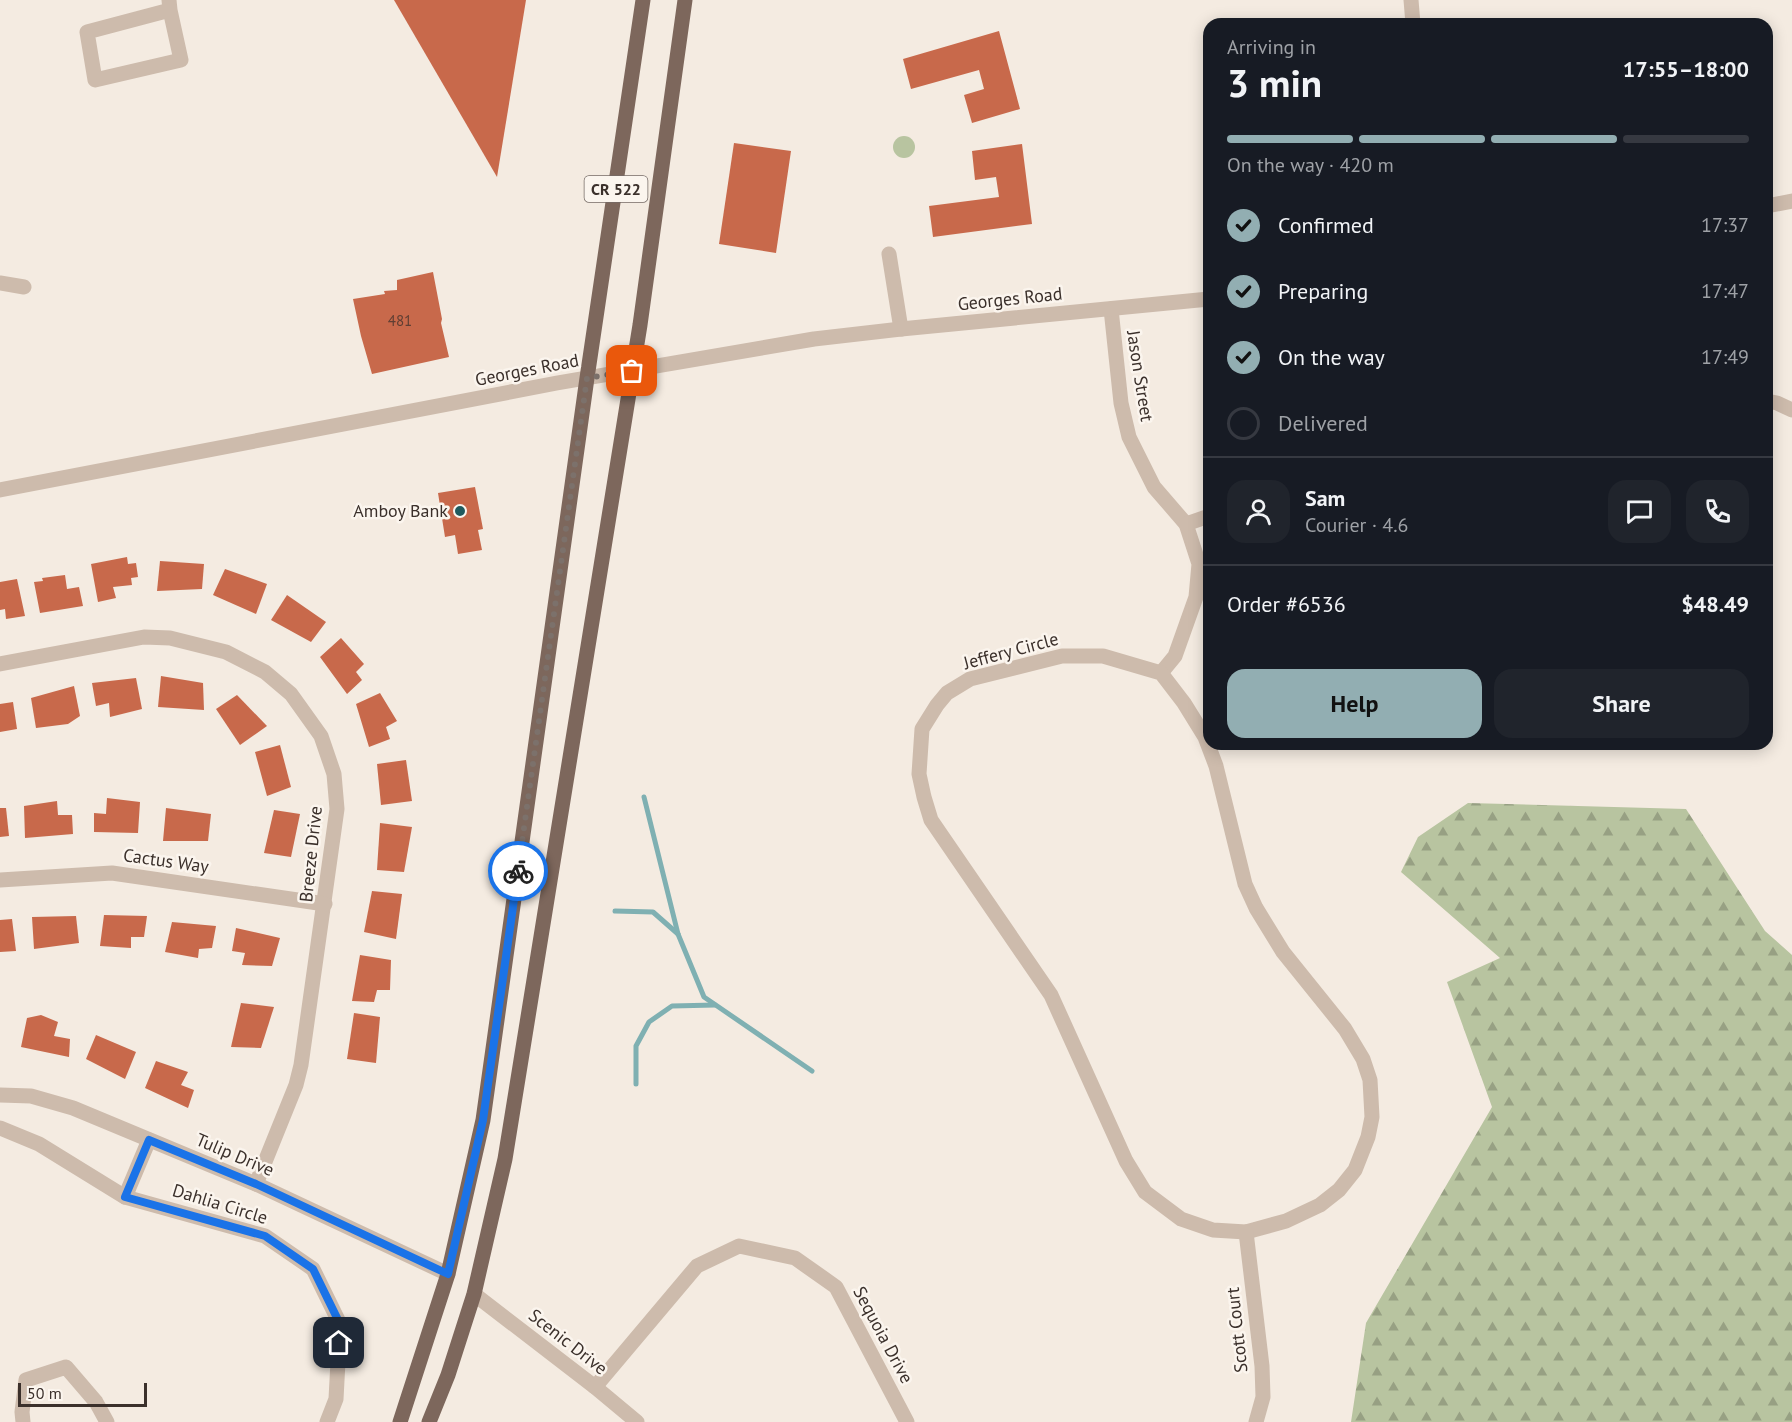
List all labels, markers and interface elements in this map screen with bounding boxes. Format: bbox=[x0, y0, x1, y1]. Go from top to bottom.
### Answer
text: Arriving in bbox=[1227, 34, 1316, 60]
text: 17:55–18:00 bbox=[1623, 55, 1749, 83]
text: 3 min bbox=[1227, 57, 1322, 108]
text: On the way · 420 m bbox=[1227, 152, 1394, 178]
road number: CR 522 bbox=[584, 176, 648, 202]
icon: check bbox=[1227, 209, 1260, 242]
text: Confirmed bbox=[1278, 211, 1374, 239]
text: 17:37 bbox=[1701, 212, 1749, 238]
icon: check bbox=[1227, 275, 1260, 308]
text: Preparing bbox=[1278, 277, 1368, 305]
text: 17:47 bbox=[1701, 278, 1749, 304]
street label: Georges Road bbox=[957, 282, 1063, 315]
house number: 481 bbox=[388, 311, 412, 330]
street label: Jason Street bbox=[1122, 328, 1159, 423]
icon: check bbox=[1227, 341, 1260, 374]
text: On the way bbox=[1278, 343, 1385, 371]
text: 17:49 bbox=[1701, 344, 1749, 370]
pin bbox=[606, 345, 657, 396]
street label: Georges Road bbox=[473, 348, 581, 391]
icon: bag bbox=[615, 354, 648, 387]
text: Delivered bbox=[1278, 409, 1368, 437]
button: person bbox=[1227, 480, 1290, 543]
button: chat bbox=[1608, 480, 1671, 543]
button: phone bbox=[1686, 480, 1749, 543]
text: Sam bbox=[1305, 484, 1345, 512]
place label: Amboy Bank bbox=[353, 499, 448, 522]
marker: Amboy Bank bbox=[453, 504, 467, 518]
text: Courier · 4.6 bbox=[1305, 512, 1408, 538]
text: Order #6536 bbox=[1227, 590, 1346, 618]
text: $48.49 bbox=[1681, 590, 1749, 618]
street label: Jeffery Circle bbox=[960, 627, 1061, 674]
button: Help bbox=[1227, 669, 1482, 738]
button: Share bbox=[1494, 669, 1749, 738]
street label: Breeze Drive bbox=[294, 805, 327, 903]
courier bbox=[488, 841, 548, 901]
street label: Cactus Way bbox=[122, 843, 211, 878]
icon: bike bbox=[502, 855, 535, 888]
street label: Tulip Drive bbox=[193, 1128, 278, 1181]
street label: Dahlia Circle bbox=[170, 1178, 270, 1229]
street label: Sequoia Drive bbox=[848, 1282, 919, 1387]
street label: Scott Court bbox=[1221, 1286, 1252, 1374]
street label: Scenic Drive bbox=[524, 1304, 612, 1380]
pin bbox=[313, 1317, 364, 1368]
icon: home bbox=[322, 1326, 355, 1359]
scale bar bbox=[18, 1380, 147, 1408]
text: 50 m bbox=[27, 1383, 62, 1403]

